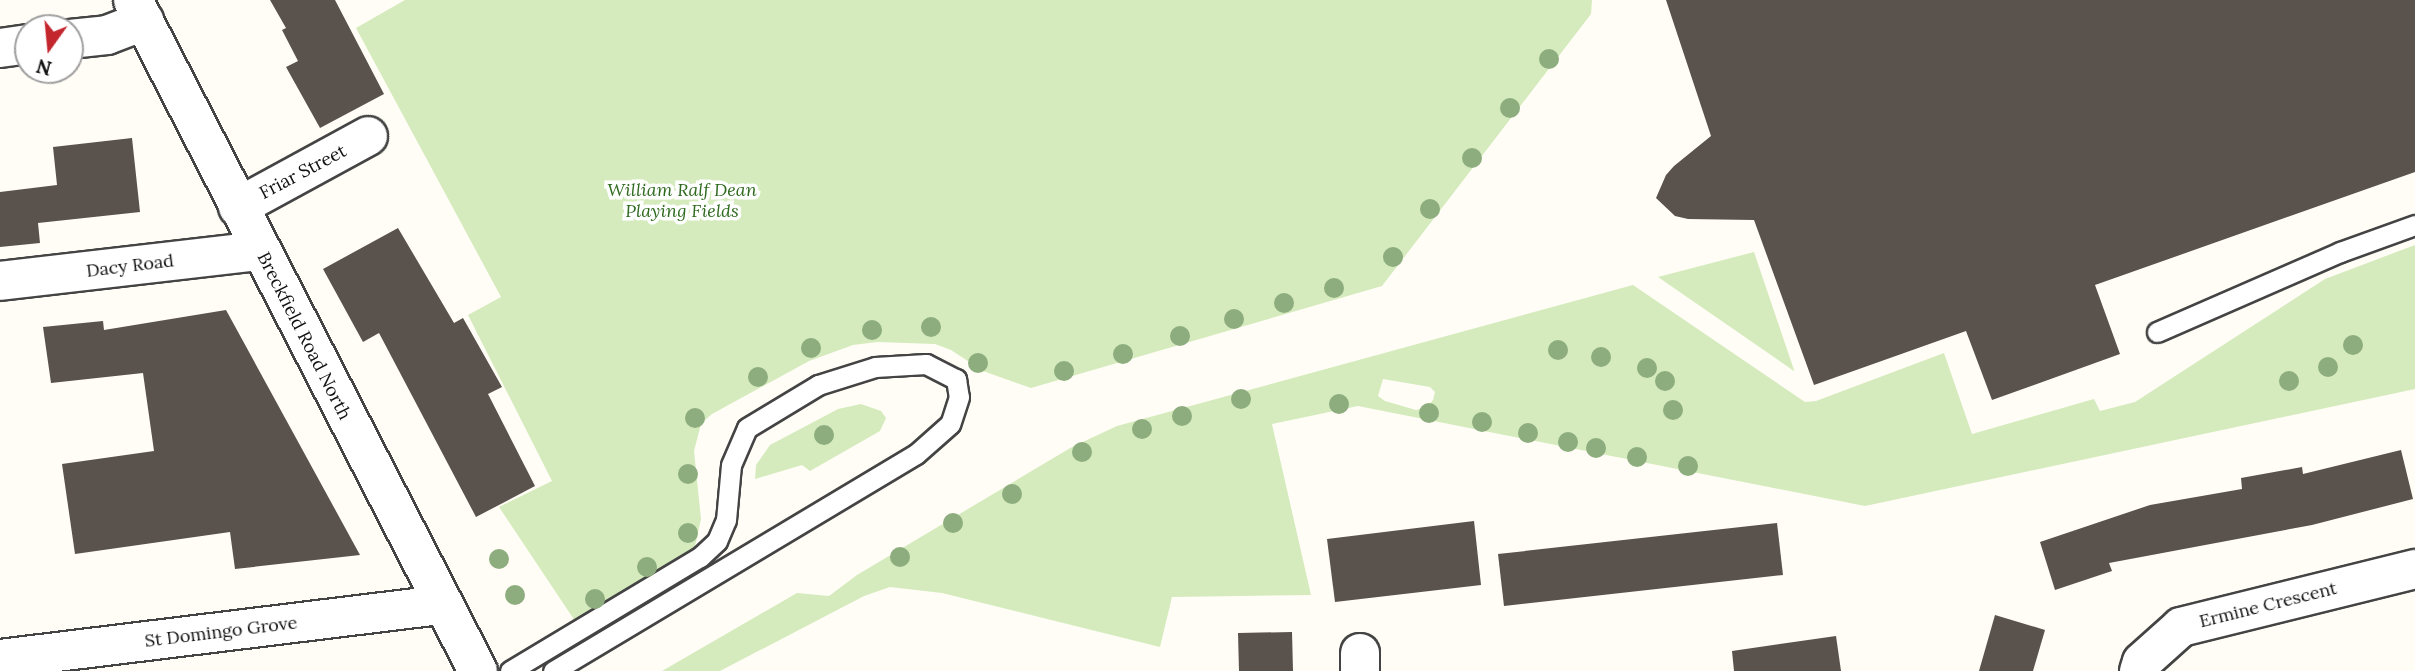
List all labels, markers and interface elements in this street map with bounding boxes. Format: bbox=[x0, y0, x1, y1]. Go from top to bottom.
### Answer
north arrow bbox=[14, 14, 84, 84]
text: N bbox=[34, 54, 54, 81]
street label: Friar Street bbox=[256, 140, 350, 204]
park label: William Ralf Dean Playing Fields bbox=[607, 180, 757, 222]
street label: Breckfield Road North bbox=[252, 249, 356, 423]
street label: Dacy Road bbox=[85, 250, 175, 282]
street label: Ermine Crescent bbox=[2197, 577, 2339, 633]
street label: St Domingo Grove bbox=[143, 612, 299, 652]

